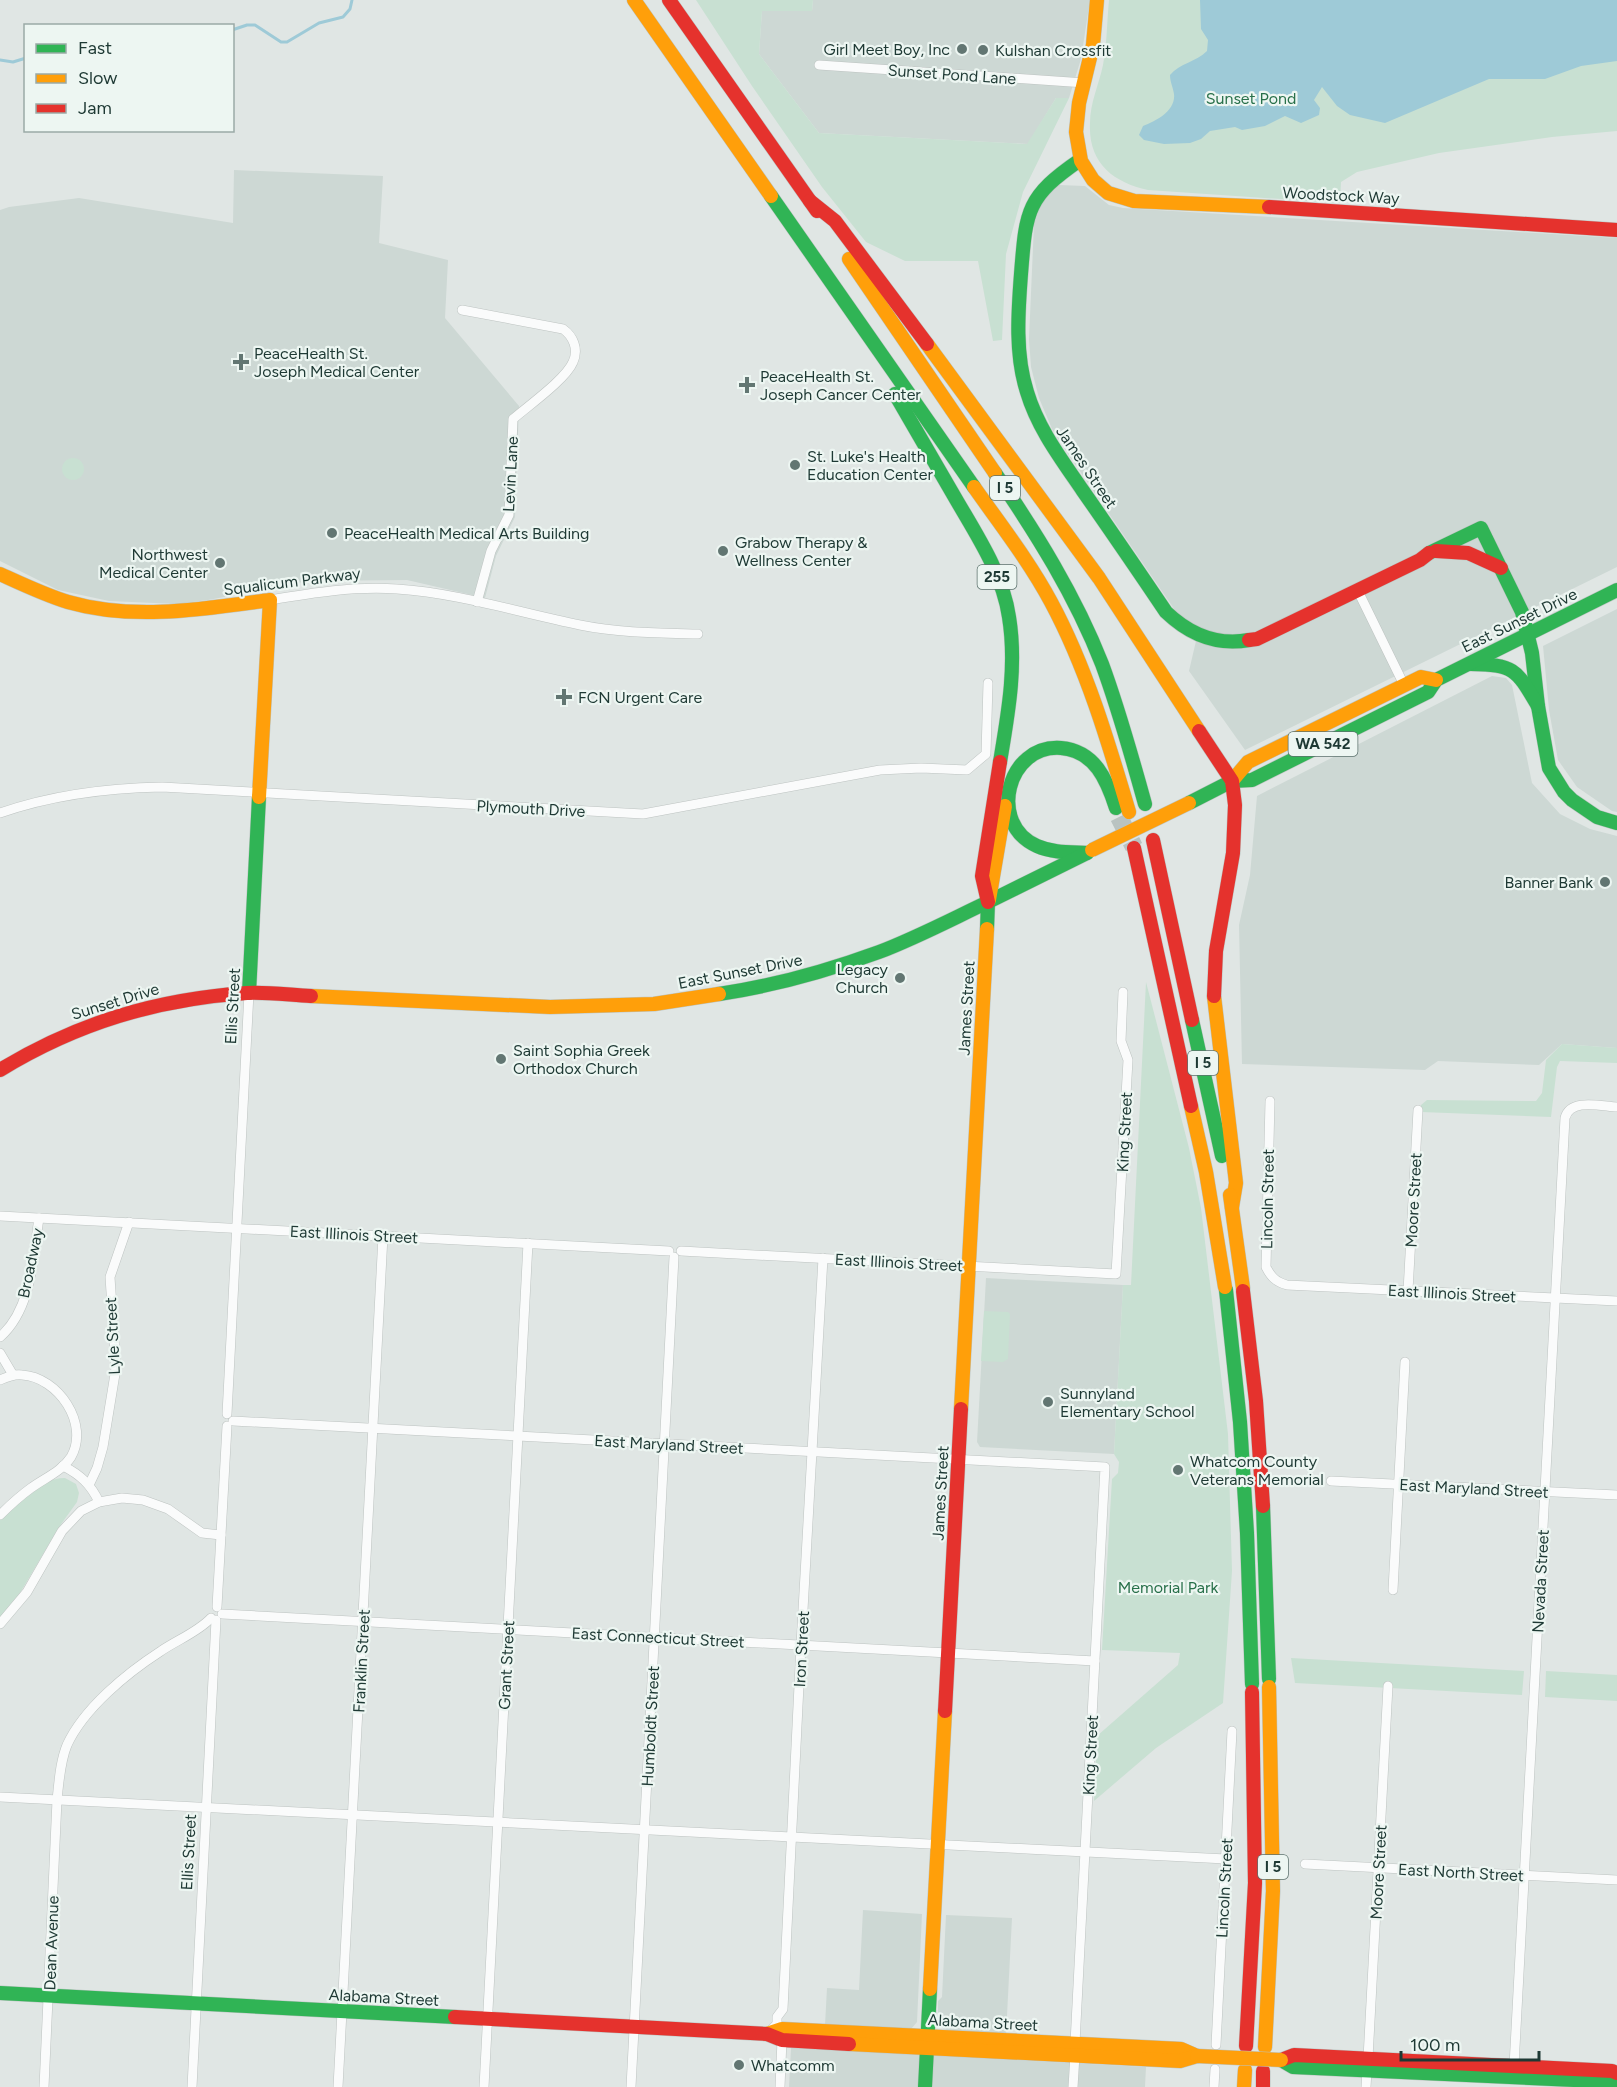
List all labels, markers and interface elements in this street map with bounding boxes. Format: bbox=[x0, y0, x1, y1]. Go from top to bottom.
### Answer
legend bbox=[24, 24, 234, 132]
text: Fast bbox=[78, 37, 112, 59]
place label: Girl Meet Boy, Inc bbox=[823, 40, 950, 59]
place label: Kulshan Crossfit bbox=[995, 41, 1111, 60]
marker: Girl Meet Boy, Inc bbox=[955, 42, 969, 56]
marker: Kulshan Crossfit bbox=[976, 43, 990, 57]
street label: Sunset Pond Lane bbox=[887, 61, 1017, 88]
text: Slow bbox=[78, 67, 117, 89]
park label: Sunset Pond bbox=[1206, 89, 1296, 108]
text: Jam bbox=[78, 97, 112, 119]
street label: Woodstock Way bbox=[1282, 183, 1400, 208]
place label: PeaceHealth St. Joseph Medical Center bbox=[254, 344, 420, 381]
marker: PeaceHealth St. Joseph Medical Center bbox=[232, 353, 250, 371]
place label: PeaceHealth St. Joseph Cancer Center bbox=[760, 367, 921, 404]
marker: PeaceHealth St. Joseph Cancer Center bbox=[738, 376, 756, 394]
street label: James Street bbox=[1052, 423, 1121, 512]
street label: Levin Lane bbox=[499, 435, 522, 512]
place label: St. Luke's Health Education Center bbox=[807, 447, 933, 484]
marker: St. Luke's Health Education Center bbox=[788, 458, 802, 472]
road number: I 5 bbox=[990, 476, 1020, 500]
place label: PeaceHealth Medical Arts Building bbox=[344, 524, 589, 543]
marker: PeaceHealth Medical Arts Building bbox=[325, 526, 339, 540]
place label: Grabow Therapy & Wellness Center bbox=[735, 533, 868, 570]
marker: Grabow Therapy & Wellness Center bbox=[716, 544, 730, 558]
place label: Northwest Medical Center bbox=[99, 545, 209, 582]
marker: Northwest Medical Center bbox=[213, 556, 227, 570]
street label: Squalicum Parkway bbox=[223, 564, 362, 599]
road number: 255 bbox=[978, 565, 1016, 589]
street label: East Sunset Drive bbox=[1458, 584, 1580, 657]
marker: FCN Urgent Care bbox=[555, 688, 573, 706]
place label: FCN Urgent Care bbox=[578, 688, 702, 707]
road number: WA 542 bbox=[1288, 732, 1358, 756]
street label: Plymouth Drive bbox=[476, 796, 586, 821]
place label: Banner Bank bbox=[1504, 873, 1593, 892]
marker: Banner Bank bbox=[1598, 875, 1612, 889]
street label: East Sunset Drive bbox=[676, 950, 804, 993]
place label: Legacy Church bbox=[836, 960, 889, 997]
street label: James Street bbox=[955, 960, 978, 1056]
street label: Ellis Street bbox=[221, 967, 244, 1045]
marker: Legacy Church bbox=[893, 971, 907, 985]
street label: Sunset Drive bbox=[69, 979, 162, 1024]
place label: Saint Sophia Greek Orthodox Church bbox=[513, 1041, 650, 1078]
road number: I 5 bbox=[1188, 1051, 1218, 1075]
marker: Saint Sophia Greek Orthodox Church bbox=[494, 1052, 508, 1066]
street label: King Street bbox=[1113, 1091, 1136, 1173]
street label: Lincoln Street bbox=[1257, 1149, 1278, 1249]
street label: Moore Street bbox=[1402, 1152, 1425, 1248]
street label: East Illinois Street bbox=[289, 1222, 419, 1247]
street label: Broadway bbox=[14, 1226, 47, 1300]
street label: East Illinois Street bbox=[834, 1250, 964, 1275]
street label: East Illinois Street bbox=[1387, 1281, 1517, 1306]
street label: Lyle Street bbox=[101, 1297, 124, 1375]
place label: Sunnyland Elementary School bbox=[1060, 1384, 1194, 1421]
marker: Sunnyland Elementary School bbox=[1041, 1395, 1055, 1409]
street label: East Maryland Street bbox=[594, 1431, 744, 1458]
street label: James Street bbox=[929, 1445, 952, 1541]
place label: Whatcom County Veterans Memorial bbox=[1190, 1452, 1324, 1489]
marker: Whatcom County Veterans Memorial bbox=[1171, 1463, 1185, 1477]
street label: East Maryland Street bbox=[1399, 1475, 1549, 1502]
street label: Nevada Street bbox=[1528, 1529, 1553, 1633]
park label: Memorial Park bbox=[1118, 1578, 1218, 1597]
street label: Franklin Street bbox=[349, 1609, 374, 1713]
street label: Iron Street bbox=[790, 1610, 813, 1688]
street label: Grant Street bbox=[495, 1620, 518, 1710]
street label: East Connecticut Street bbox=[571, 1623, 745, 1652]
street label: Humboldt Street bbox=[638, 1665, 663, 1787]
street label: King Street bbox=[1079, 1714, 1102, 1796]
street label: Ellis Street bbox=[177, 1813, 200, 1891]
street label: Moore Street bbox=[1367, 1824, 1390, 1920]
street label: Lincoln Street bbox=[1212, 1838, 1237, 1939]
road number: I 5 bbox=[1258, 1855, 1288, 1879]
street label: East North Street bbox=[1398, 1860, 1524, 1885]
street label: Dean Avenue bbox=[40, 1895, 63, 1991]
street label: Alabama Street bbox=[328, 1985, 440, 2010]
street label: Alabama Street bbox=[927, 2010, 1039, 2035]
scale bar bbox=[1401, 2024, 1539, 2062]
text: 100 m bbox=[1410, 2034, 1460, 2056]
place label: Whatcomm bbox=[751, 2056, 835, 2075]
marker: Whatcomm bbox=[732, 2058, 746, 2072]

